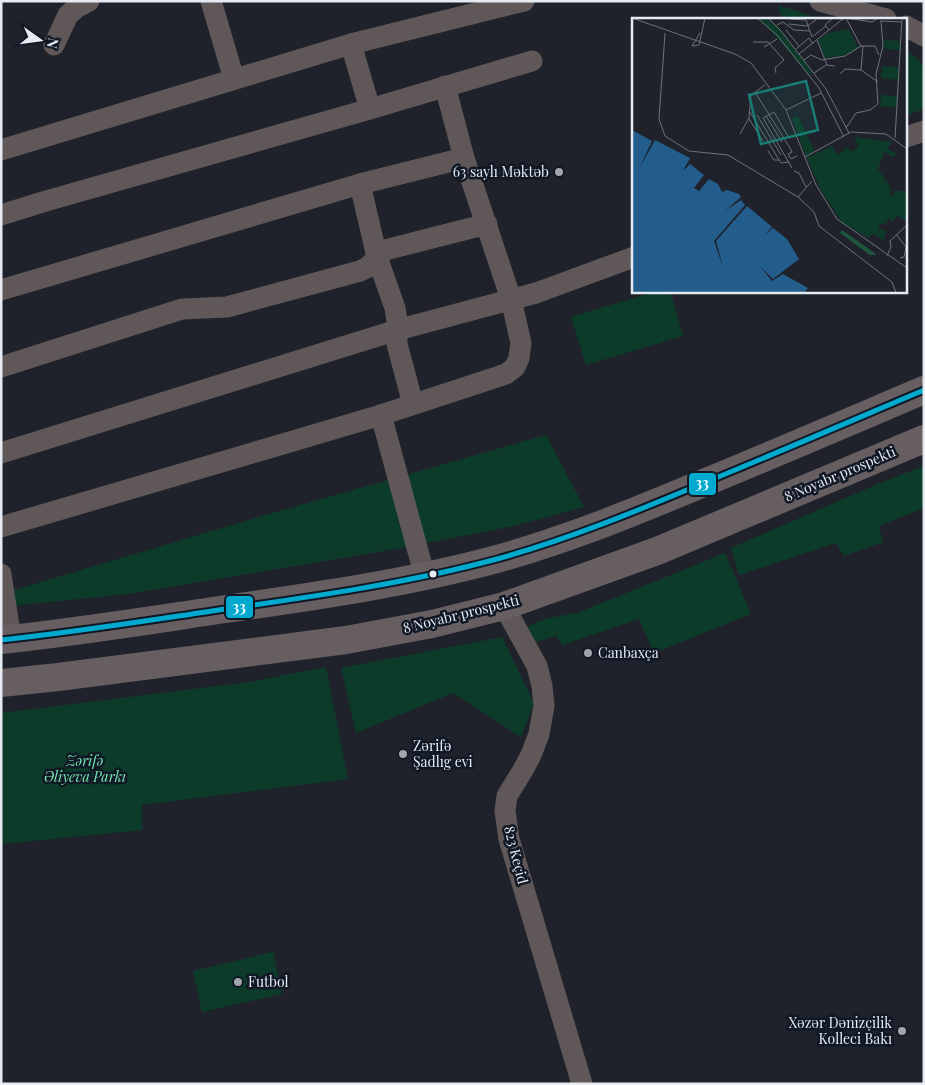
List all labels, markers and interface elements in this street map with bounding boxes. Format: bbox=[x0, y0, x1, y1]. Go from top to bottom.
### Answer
north arrow bbox=[15, 15, 65, 65]
inset map bbox=[632, 18, 908, 292]
text: N bbox=[43, 36, 64, 50]
place label: 63 saylı Məktəb bbox=[453, 162, 549, 181]
marker: 63 saylı Məktəb bbox=[553, 166, 565, 178]
street label: 8 Noyabr prospekti bbox=[781, 442, 898, 506]
line badge: 33 bbox=[688, 472, 717, 496]
text: 33 bbox=[695, 473, 709, 492]
unlabelled marker bbox=[428, 569, 438, 579]
street label: 8 Noyabr prospekti bbox=[401, 590, 521, 637]
line badge: 33 bbox=[225, 595, 254, 619]
text: 33 bbox=[232, 597, 246, 616]
place label: Canbaxça bbox=[598, 643, 659, 662]
marker: Canbaxça bbox=[582, 647, 594, 659]
place label: Zərifə Şadlıg evi bbox=[413, 736, 473, 771]
marker: Zərifə Şadlıg evi bbox=[397, 748, 409, 760]
park label: Zərifə Əliyeva Parkı bbox=[44, 751, 126, 786]
street label: 823 Keçid bbox=[500, 824, 533, 886]
place label: Futbol bbox=[248, 972, 288, 991]
marker: Futbol bbox=[232, 976, 244, 988]
place label: Xəzər Dənizçilik Kolleci Bakı bbox=[789, 1013, 892, 1048]
marker: Xəzər Dənizçilik Kolleci Bakı bbox=[896, 1025, 908, 1037]

